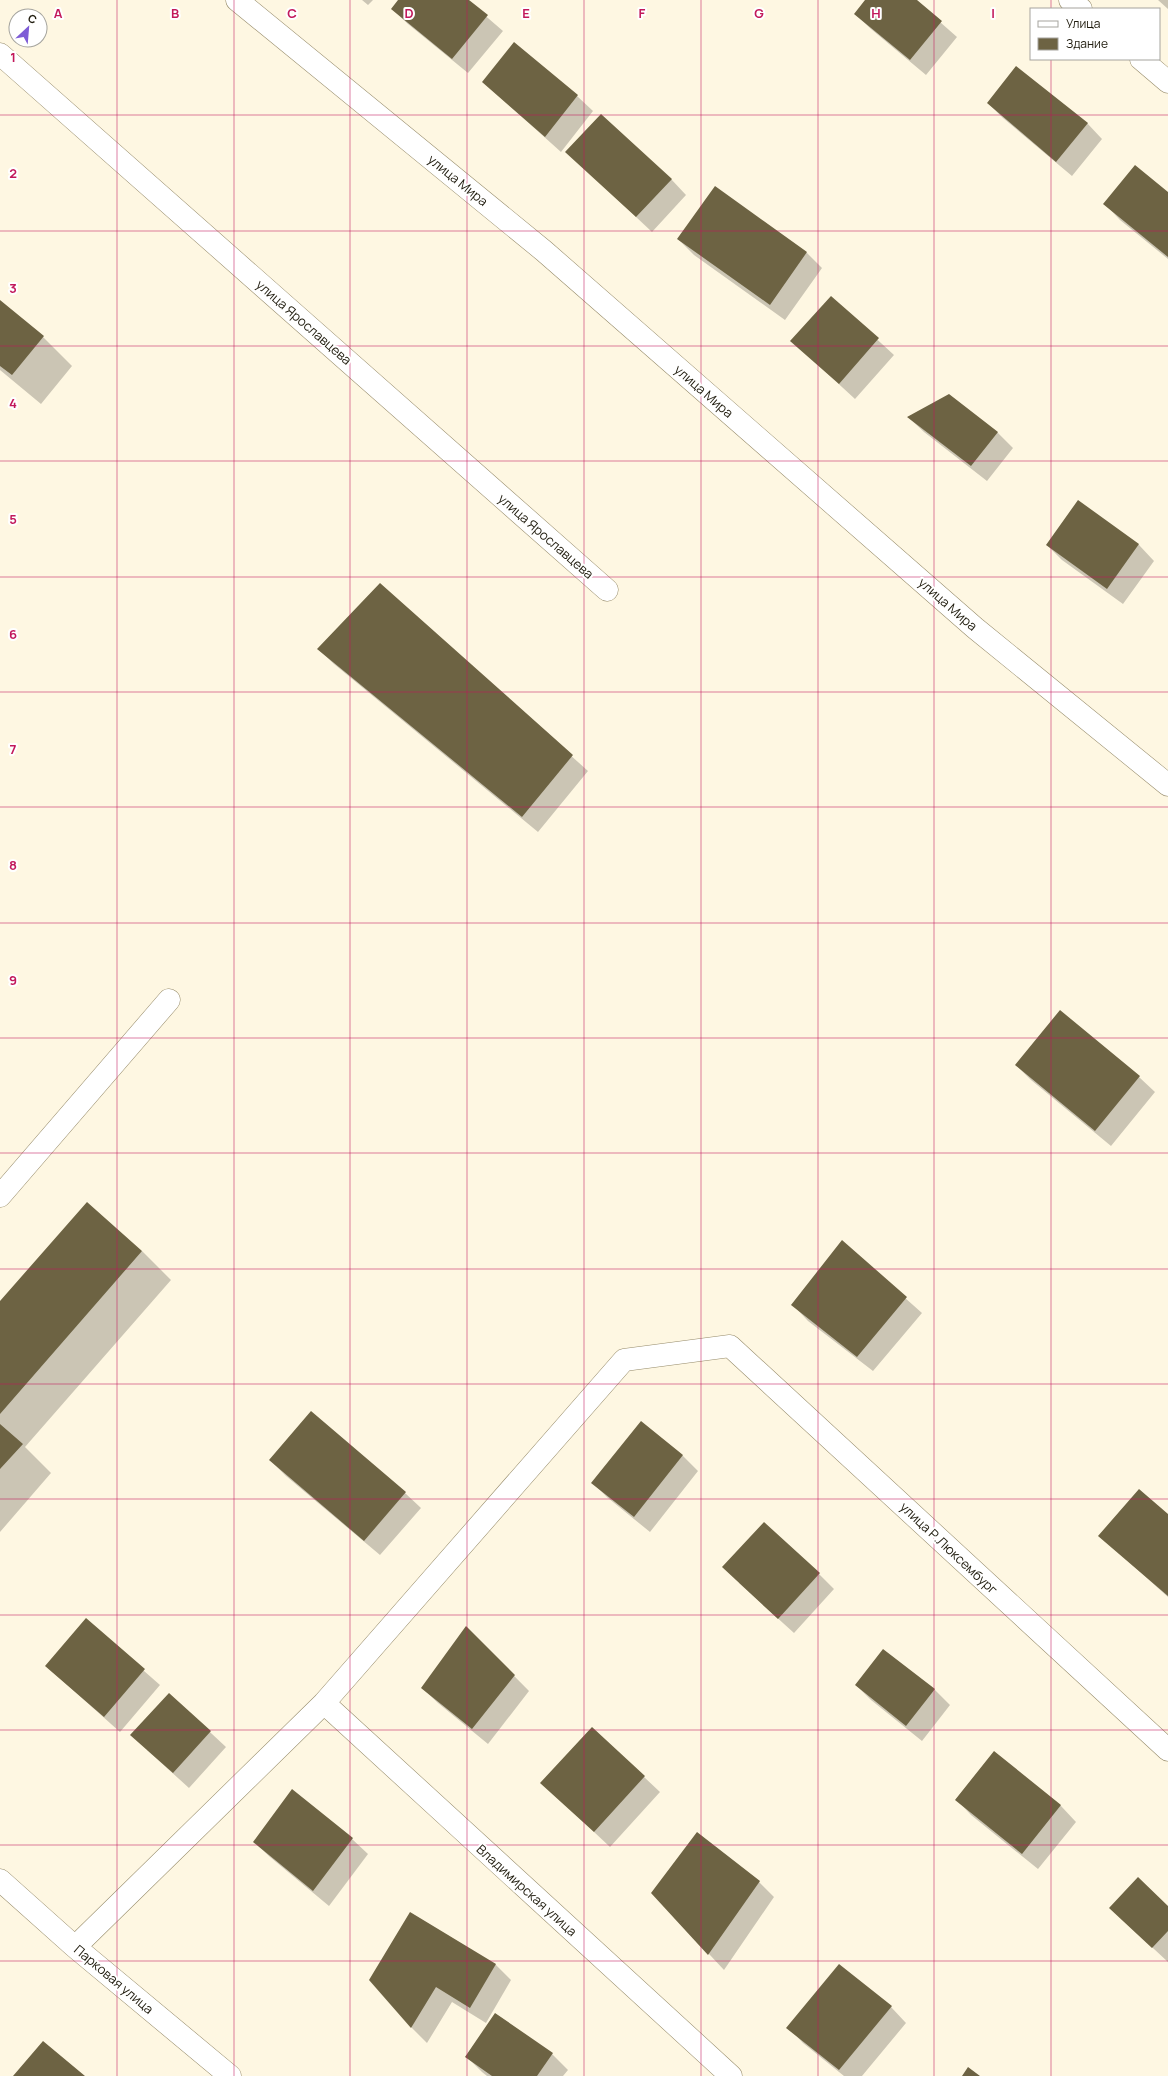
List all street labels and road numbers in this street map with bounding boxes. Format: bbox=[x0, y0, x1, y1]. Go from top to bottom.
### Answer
street label: улица Мира bbox=[424, 150, 492, 210]
street label: улица Ярославцева bbox=[252, 275, 356, 369]
street label: улица Мира bbox=[671, 360, 737, 422]
street label: улица Ярославцева bbox=[494, 489, 598, 583]
street label: улица Мира bbox=[915, 573, 981, 635]
street label: улица Р.Люксембург bbox=[896, 1498, 1002, 1598]
street label: Владимирская улица bbox=[473, 1840, 581, 1940]
street label: Парковая улица bbox=[70, 1940, 158, 2018]

